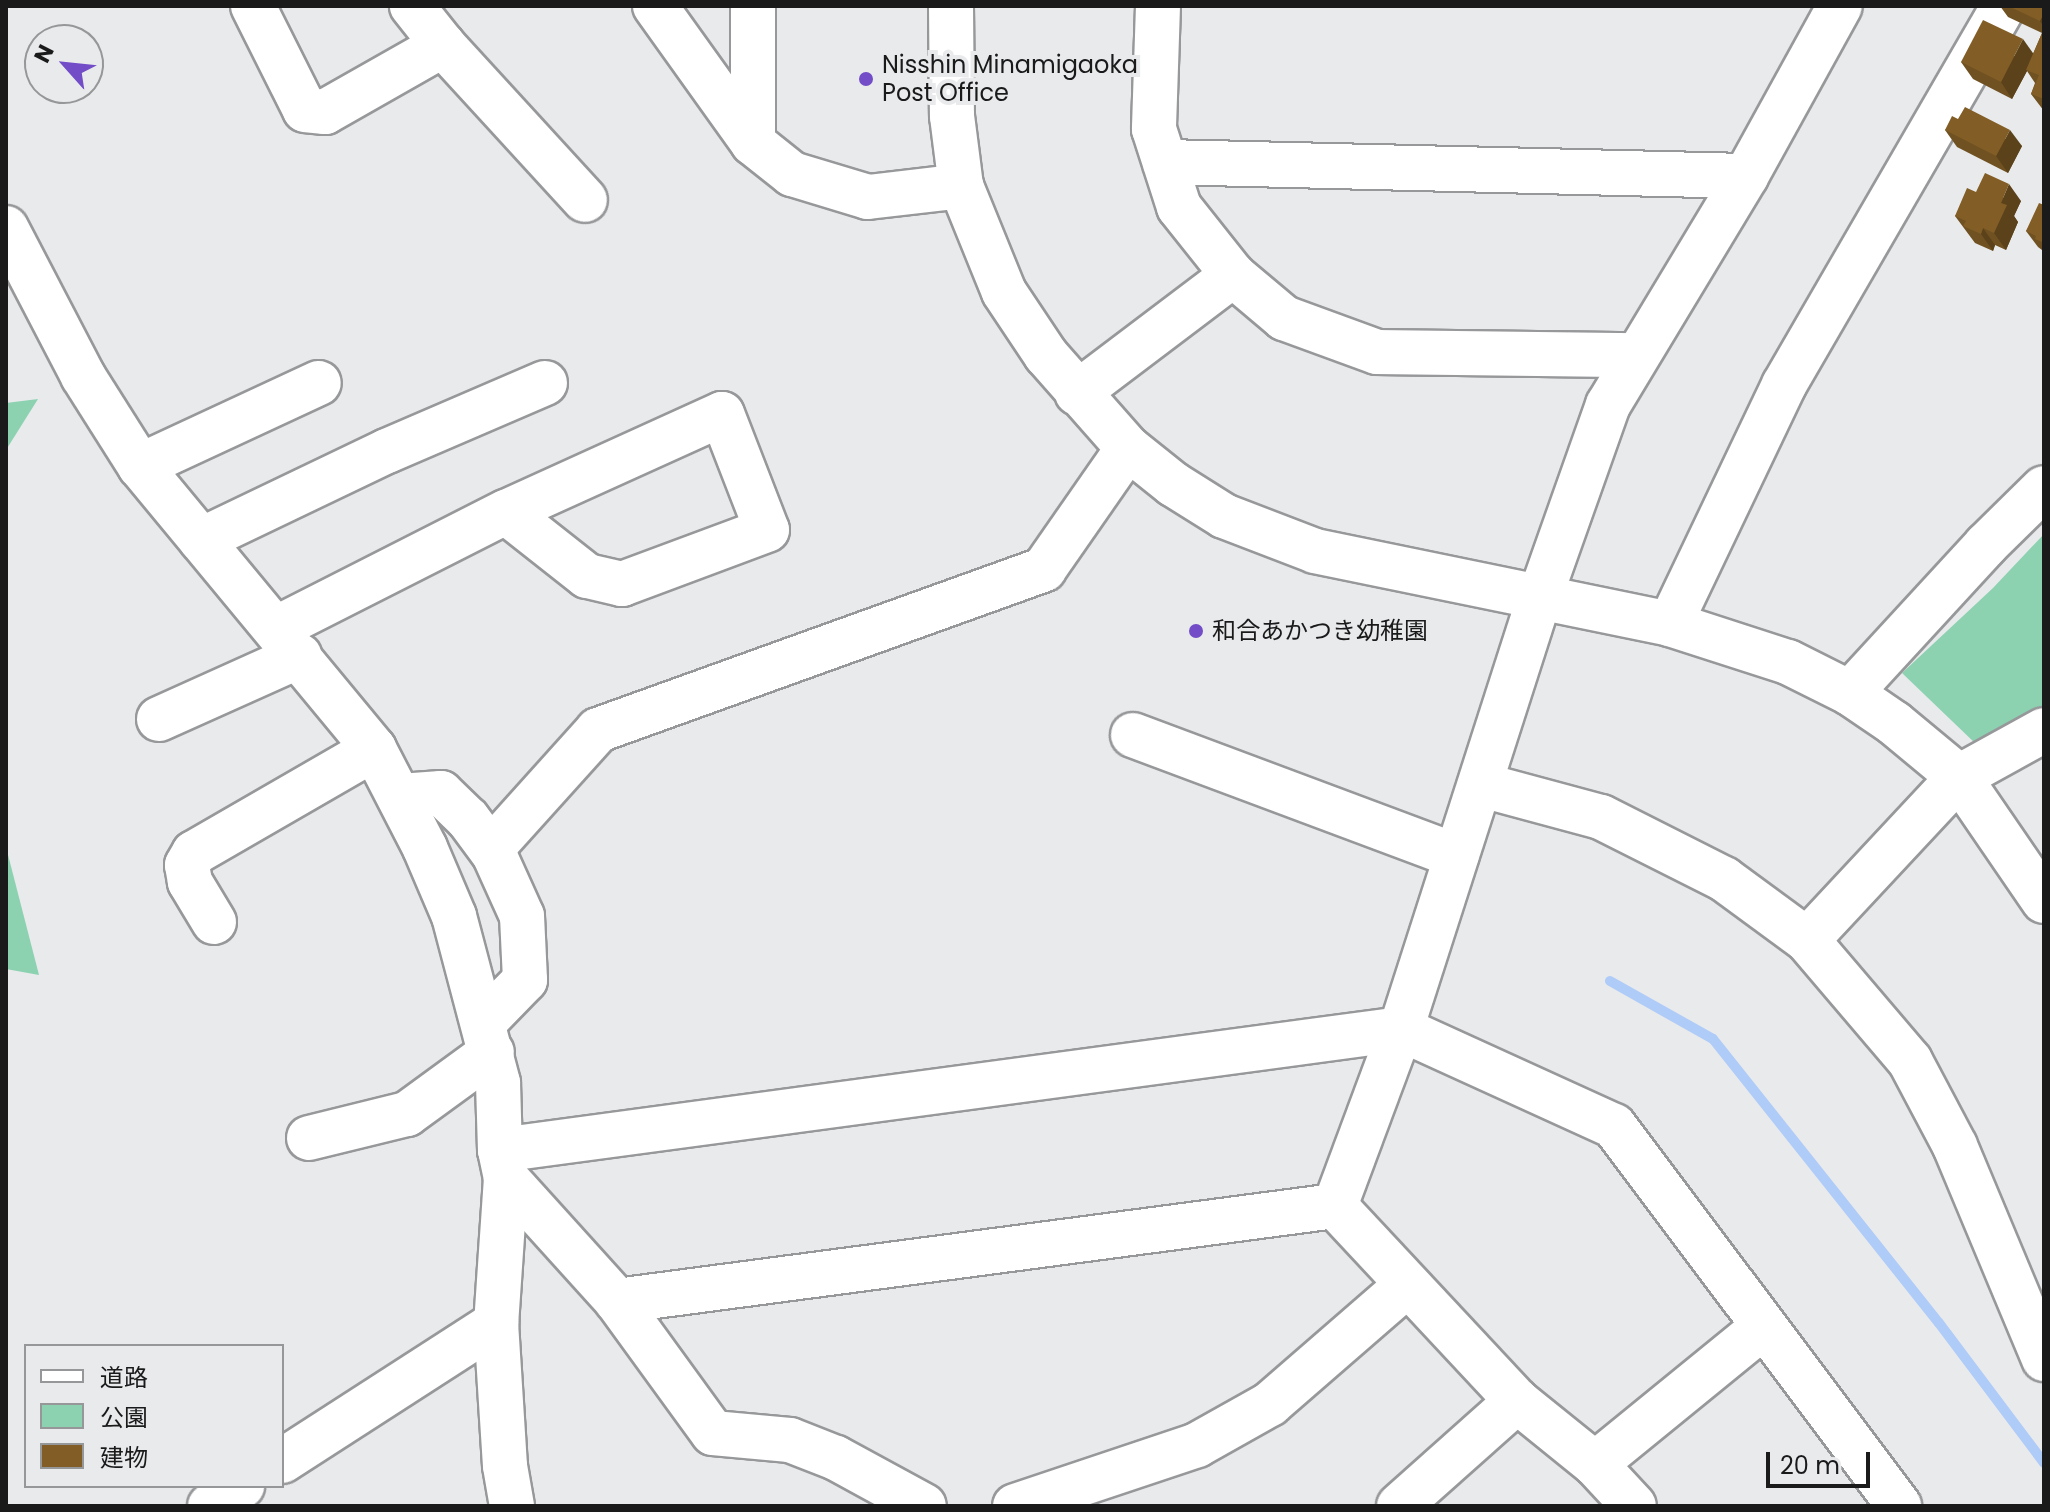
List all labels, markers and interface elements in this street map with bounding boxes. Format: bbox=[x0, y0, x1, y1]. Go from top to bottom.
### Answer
north arrow bbox=[24, 24, 104, 104]
text: N bbox=[26, 39, 62, 68]
place label: Nisshin Minamigaoka Post Office bbox=[882, 51, 1138, 107]
marker: Nisshin Minamigaoka Post Office bbox=[857, 70, 875, 88]
place label: 和合あかつき幼稚園 bbox=[1212, 617, 1428, 645]
marker: 和合あかつき幼稚園 bbox=[1187, 622, 1205, 640]
legend bbox=[24, 1344, 284, 1488]
text: 道路 bbox=[100, 1361, 148, 1394]
text: 公園 bbox=[100, 1401, 148, 1434]
scale bar bbox=[1770, 1436, 1874, 1486]
text: 建物 bbox=[100, 1441, 148, 1474]
text: 20 m bbox=[1780, 1449, 1840, 1482]

